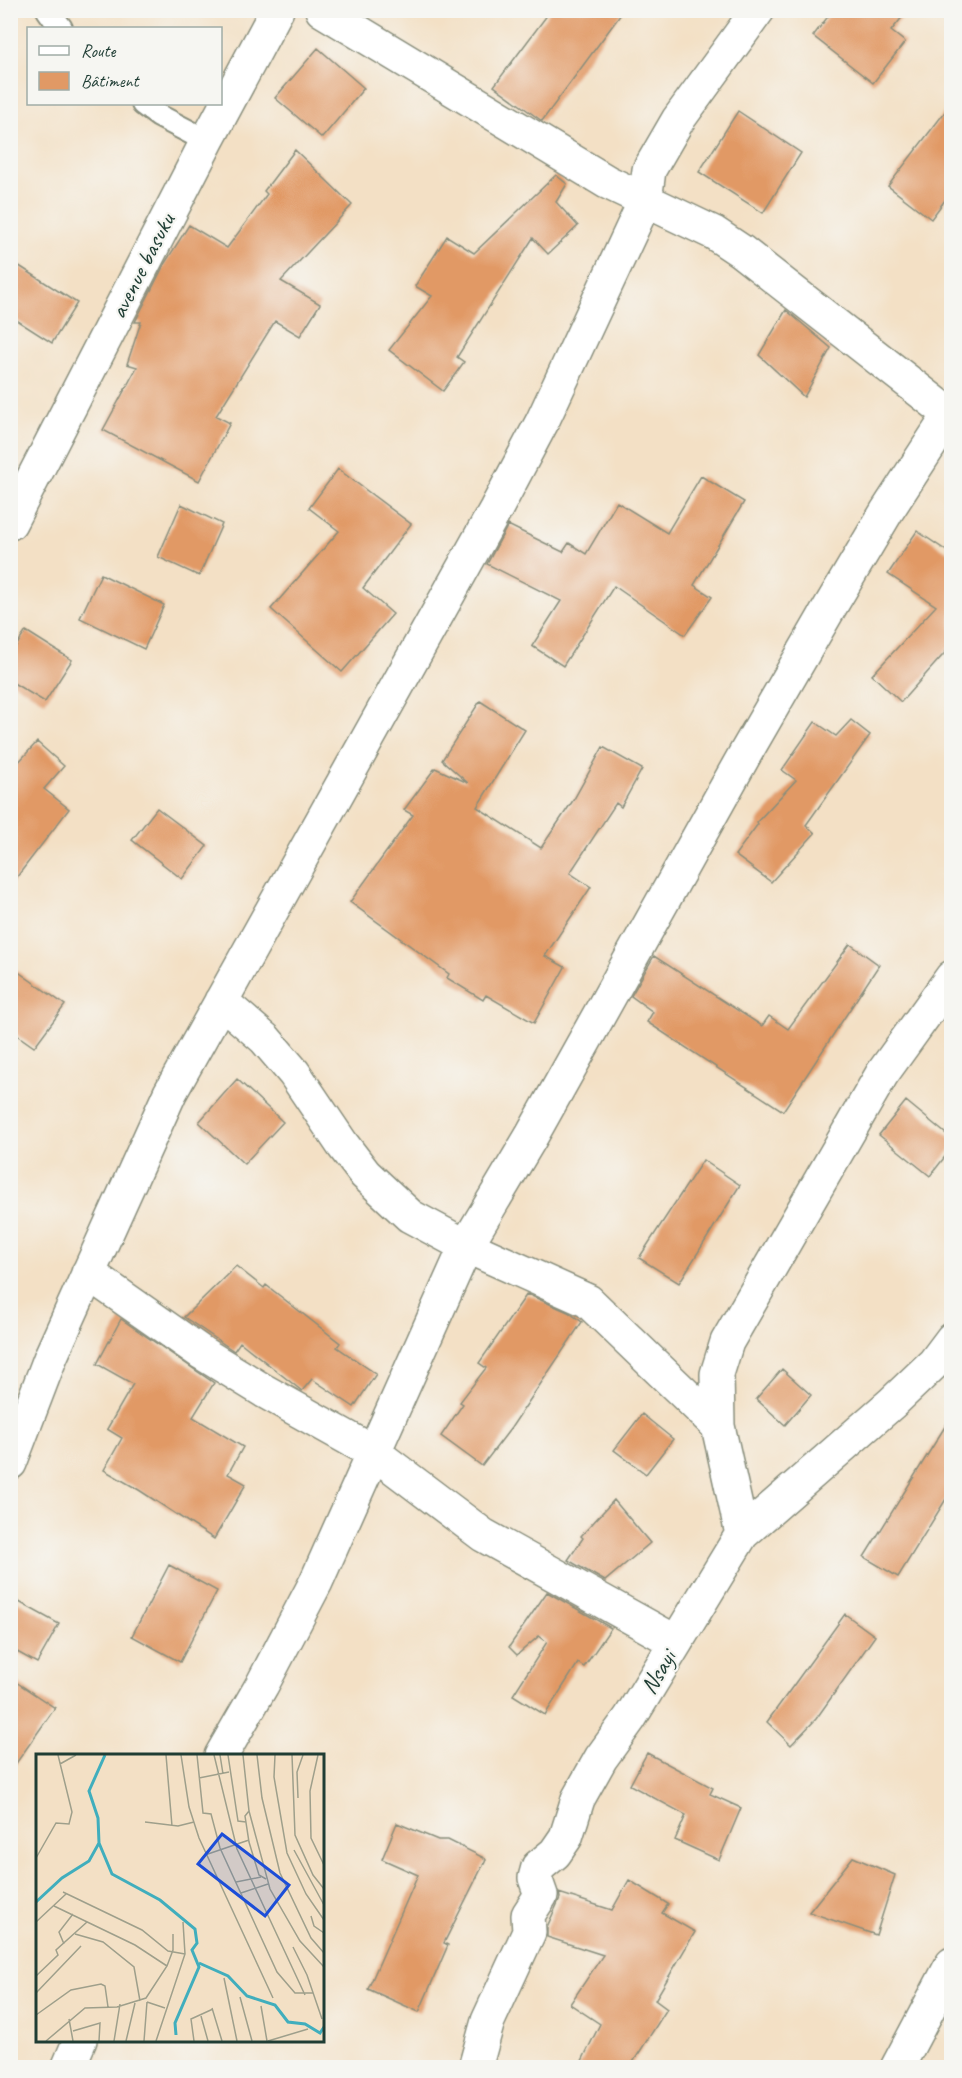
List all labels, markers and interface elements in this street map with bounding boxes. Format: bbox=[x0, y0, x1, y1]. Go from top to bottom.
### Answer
legend bbox=[27, 27, 222, 105]
text: Route bbox=[81, 40, 116, 62]
text: Bâtiment bbox=[81, 70, 141, 92]
street label: avenue basuku bbox=[103, 207, 182, 324]
street label: Nsayi bbox=[633, 1643, 684, 1699]
inset map bbox=[36, 1754, 324, 2042]

